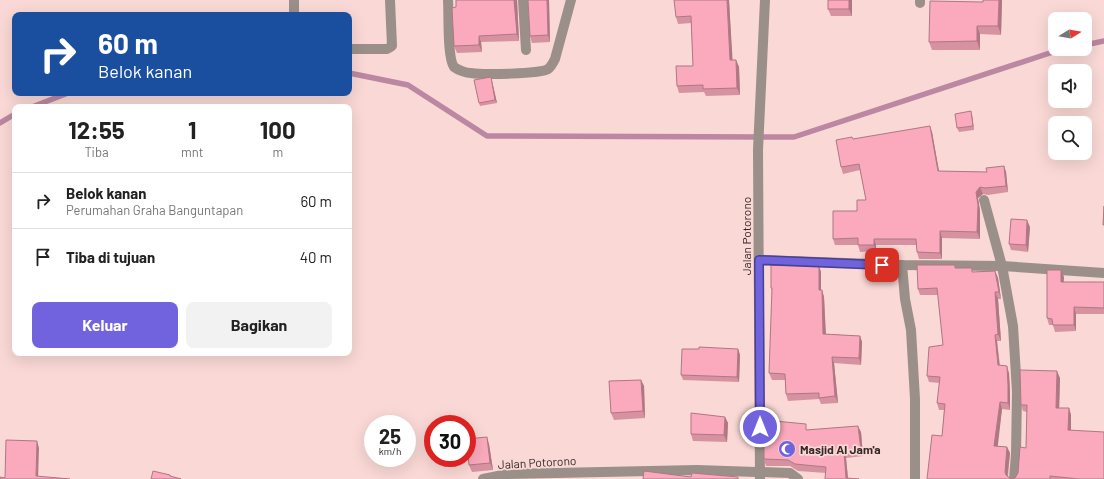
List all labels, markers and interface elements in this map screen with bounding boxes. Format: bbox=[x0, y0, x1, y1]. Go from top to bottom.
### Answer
north arrow bbox=[1048, 12, 1092, 56]
map controls bbox=[1048, 12, 1092, 160]
text: 60 m bbox=[98, 26, 158, 60]
icon: right bbox=[32, 28, 84, 80]
text: Belok kanan bbox=[98, 60, 192, 82]
button: sound bbox=[1048, 64, 1092, 108]
text: 12:55 bbox=[68, 115, 125, 144]
text: 1 bbox=[188, 115, 197, 144]
text: 100 bbox=[260, 115, 296, 144]
button: search bbox=[1048, 116, 1092, 160]
text: Tiba bbox=[84, 144, 109, 160]
text: mnt bbox=[181, 144, 204, 160]
text: m bbox=[272, 144, 283, 160]
text: Belok kanan bbox=[66, 184, 146, 202]
icon: right bbox=[32, 190, 54, 212]
text: 60 m bbox=[300, 192, 332, 210]
street label: Jalan Potorono bbox=[739, 197, 753, 275]
text: Perumahan Graha Banguntapan bbox=[66, 202, 243, 218]
icon: arrive bbox=[32, 246, 54, 268]
text: Tiba di tujuan bbox=[66, 248, 155, 266]
text: 40 m bbox=[300, 248, 332, 266]
pin bbox=[865, 248, 899, 282]
icon: arrive bbox=[871, 254, 893, 276]
button: Keluar bbox=[32, 302, 178, 348]
button: Bagikan bbox=[186, 302, 332, 348]
position arrow bbox=[739, 406, 781, 448]
speed limit sign: 30 bbox=[424, 415, 476, 467]
text: 25 bbox=[379, 424, 401, 448]
mosque icon: Masjid Al Jam'a bbox=[777, 439, 797, 459]
place label: Masjid Al Jam'a bbox=[800, 442, 881, 456]
text: km/h bbox=[379, 445, 401, 457]
street label: Jalan Potorono bbox=[497, 453, 577, 471]

